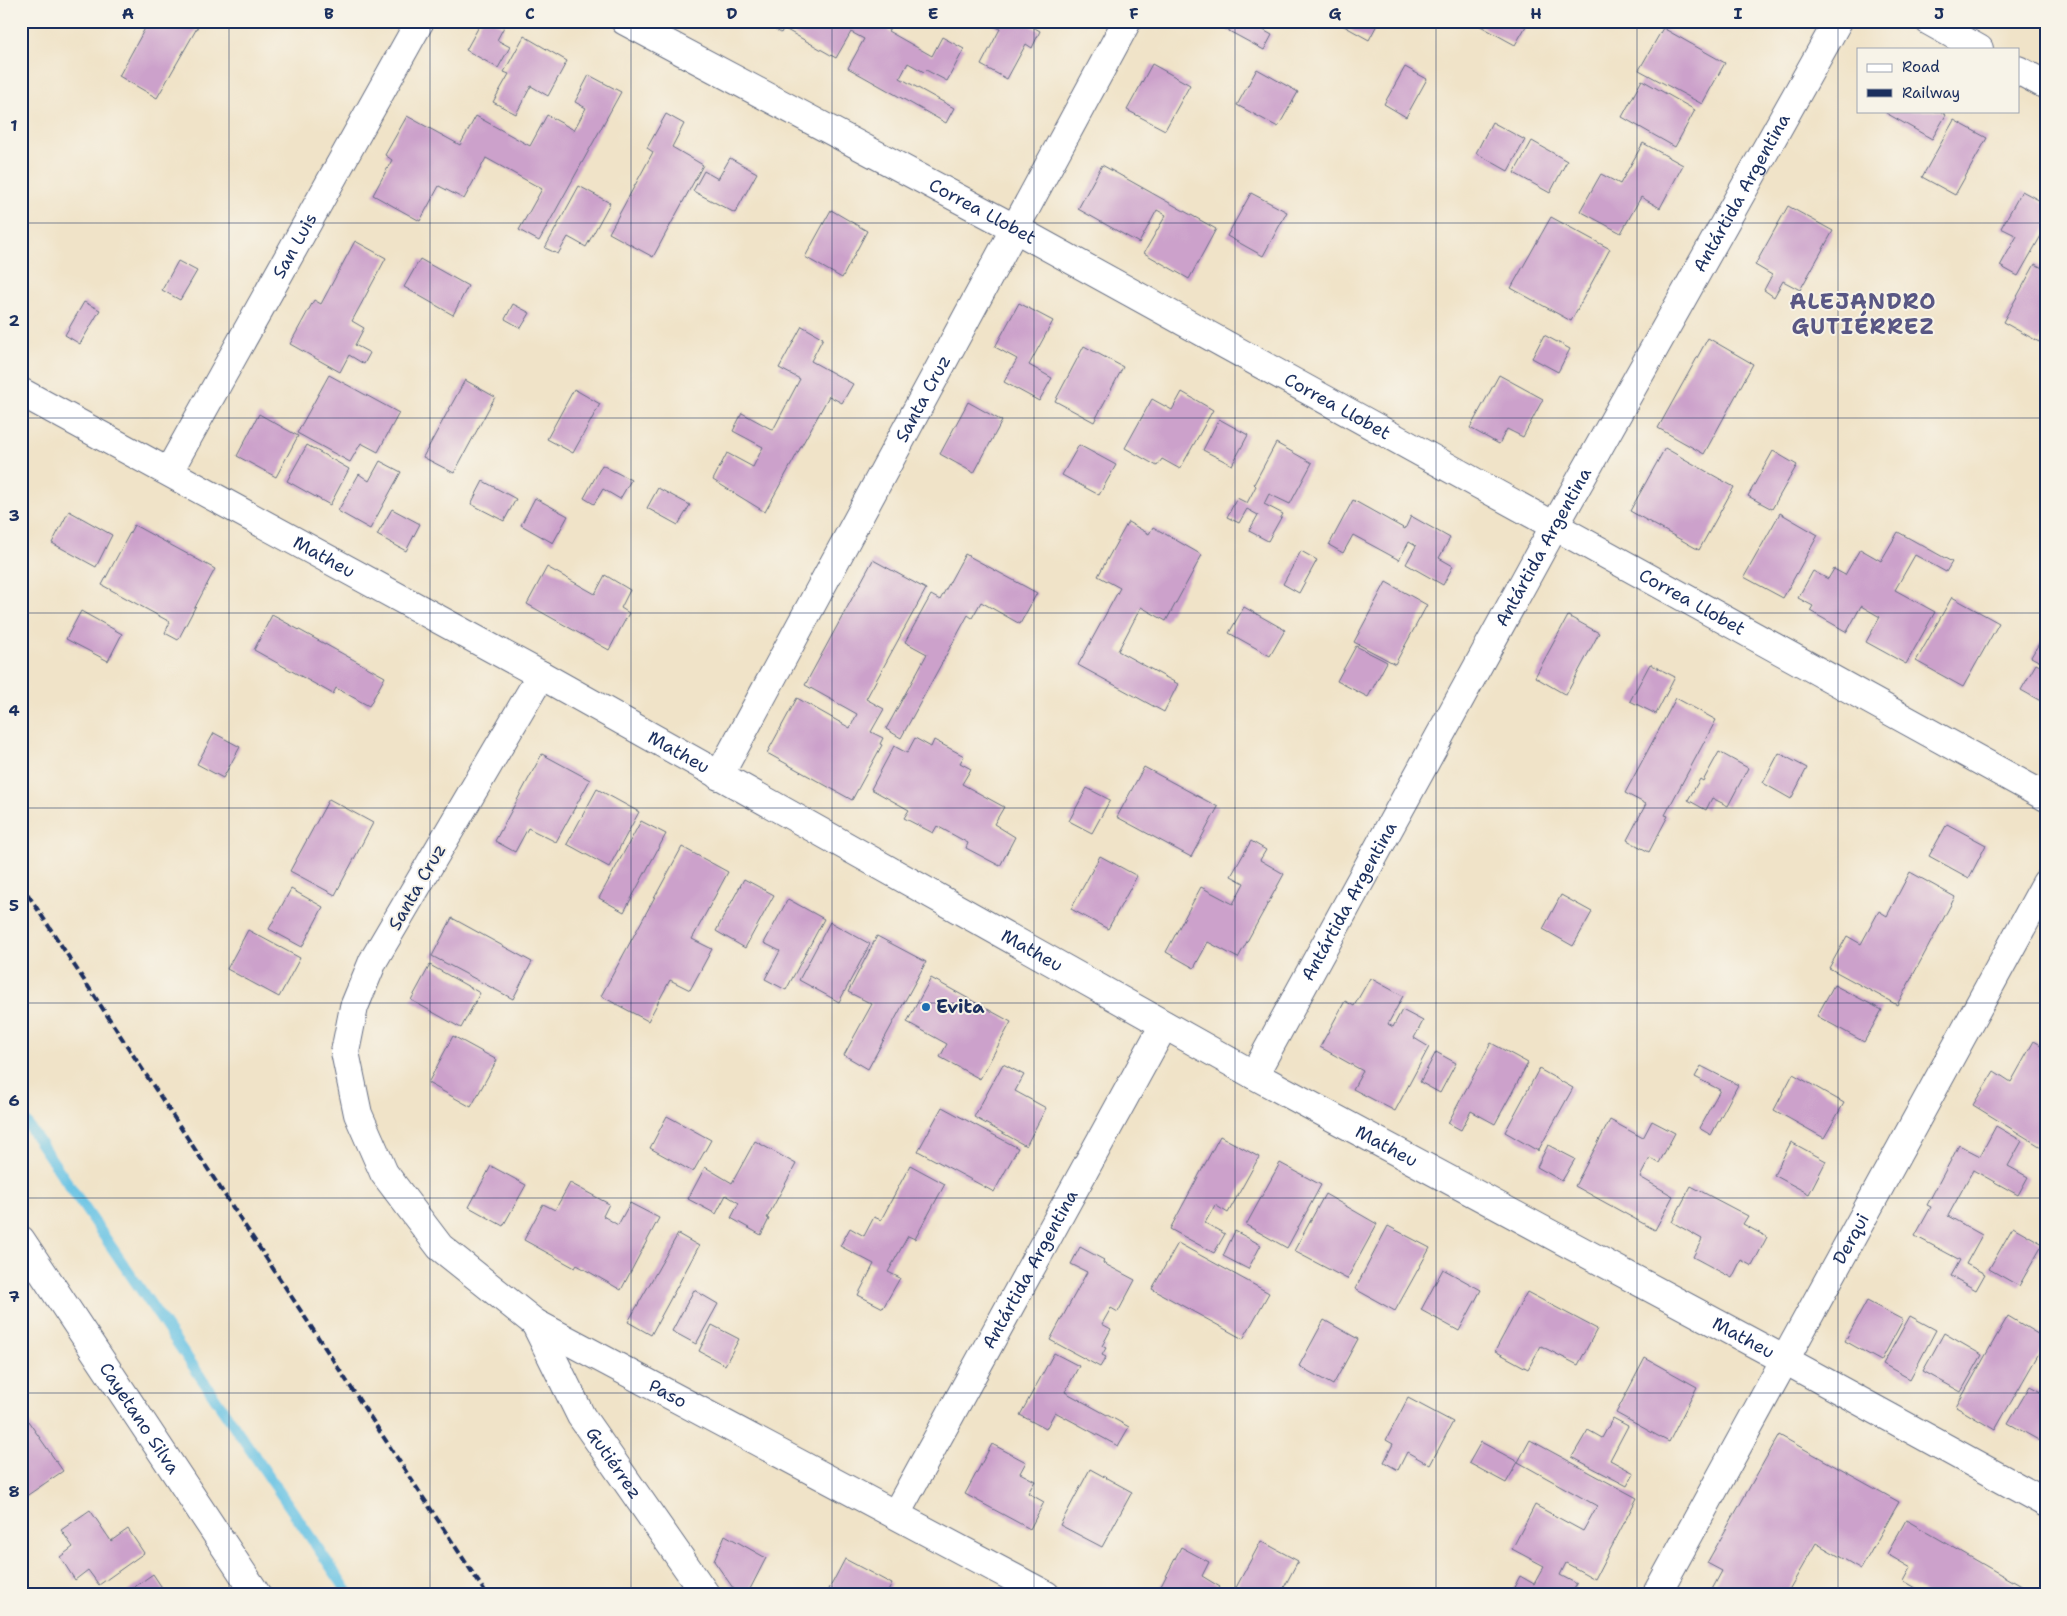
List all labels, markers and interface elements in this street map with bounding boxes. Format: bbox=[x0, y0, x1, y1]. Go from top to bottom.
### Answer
text: A bbox=[122, 3, 134, 24]
text: B bbox=[324, 3, 334, 24]
text: C bbox=[525, 3, 535, 24]
text: D bbox=[726, 3, 738, 24]
text: E bbox=[928, 3, 938, 24]
text: F bbox=[1129, 3, 1139, 24]
text: G bbox=[1329, 3, 1342, 24]
text: H bbox=[1530, 3, 1542, 24]
text: I bbox=[1734, 3, 1743, 24]
text: J bbox=[1934, 3, 1944, 24]
legend bbox=[1857, 48, 2020, 112]
text: Road bbox=[1902, 57, 1940, 77]
text: Railway bbox=[1902, 83, 1960, 103]
street label: Antártida Argentina bbox=[1688, 109, 1796, 276]
text: 1 bbox=[10, 115, 18, 136]
street label: Correa Llobet bbox=[925, 173, 1040, 250]
street label: San Luis bbox=[267, 209, 323, 283]
district label: ALEJANDRO GUTIÉRREZ bbox=[1789, 287, 1937, 341]
text: 2 bbox=[8, 310, 20, 331]
street label: Santa Cruz bbox=[890, 351, 956, 446]
street label: Correa Llobet bbox=[1280, 367, 1395, 445]
street label: Antártida Argentina bbox=[1490, 463, 1597, 631]
text: 3 bbox=[8, 505, 20, 526]
street label: Matheu bbox=[289, 530, 359, 584]
street label: Correa Llobet bbox=[1635, 563, 1750, 641]
text: 4 bbox=[8, 700, 20, 721]
street label: Matheu bbox=[644, 725, 714, 779]
street label: Antártida Argentina bbox=[1296, 817, 1402, 985]
street label: Santa Cruz bbox=[383, 840, 451, 934]
text: 5 bbox=[9, 895, 19, 916]
street label: Matheu bbox=[997, 924, 1067, 977]
place label: Evita bbox=[936, 995, 985, 1019]
marker: Evita bbox=[920, 1001, 932, 1013]
text: 6 bbox=[8, 1090, 20, 1111]
street label: Matheu bbox=[1351, 1120, 1422, 1173]
street label: Antártida Argentina bbox=[977, 1185, 1083, 1353]
street label: Derqui bbox=[1827, 1209, 1875, 1269]
text: 7 bbox=[8, 1286, 20, 1307]
street label: Matheu bbox=[1708, 1311, 1779, 1364]
street label: Cayetano Silva bbox=[94, 1358, 185, 1479]
street label: Paso bbox=[644, 1374, 691, 1414]
street label: Gutiérrez bbox=[580, 1422, 647, 1504]
text: 8 bbox=[8, 1481, 20, 1502]

